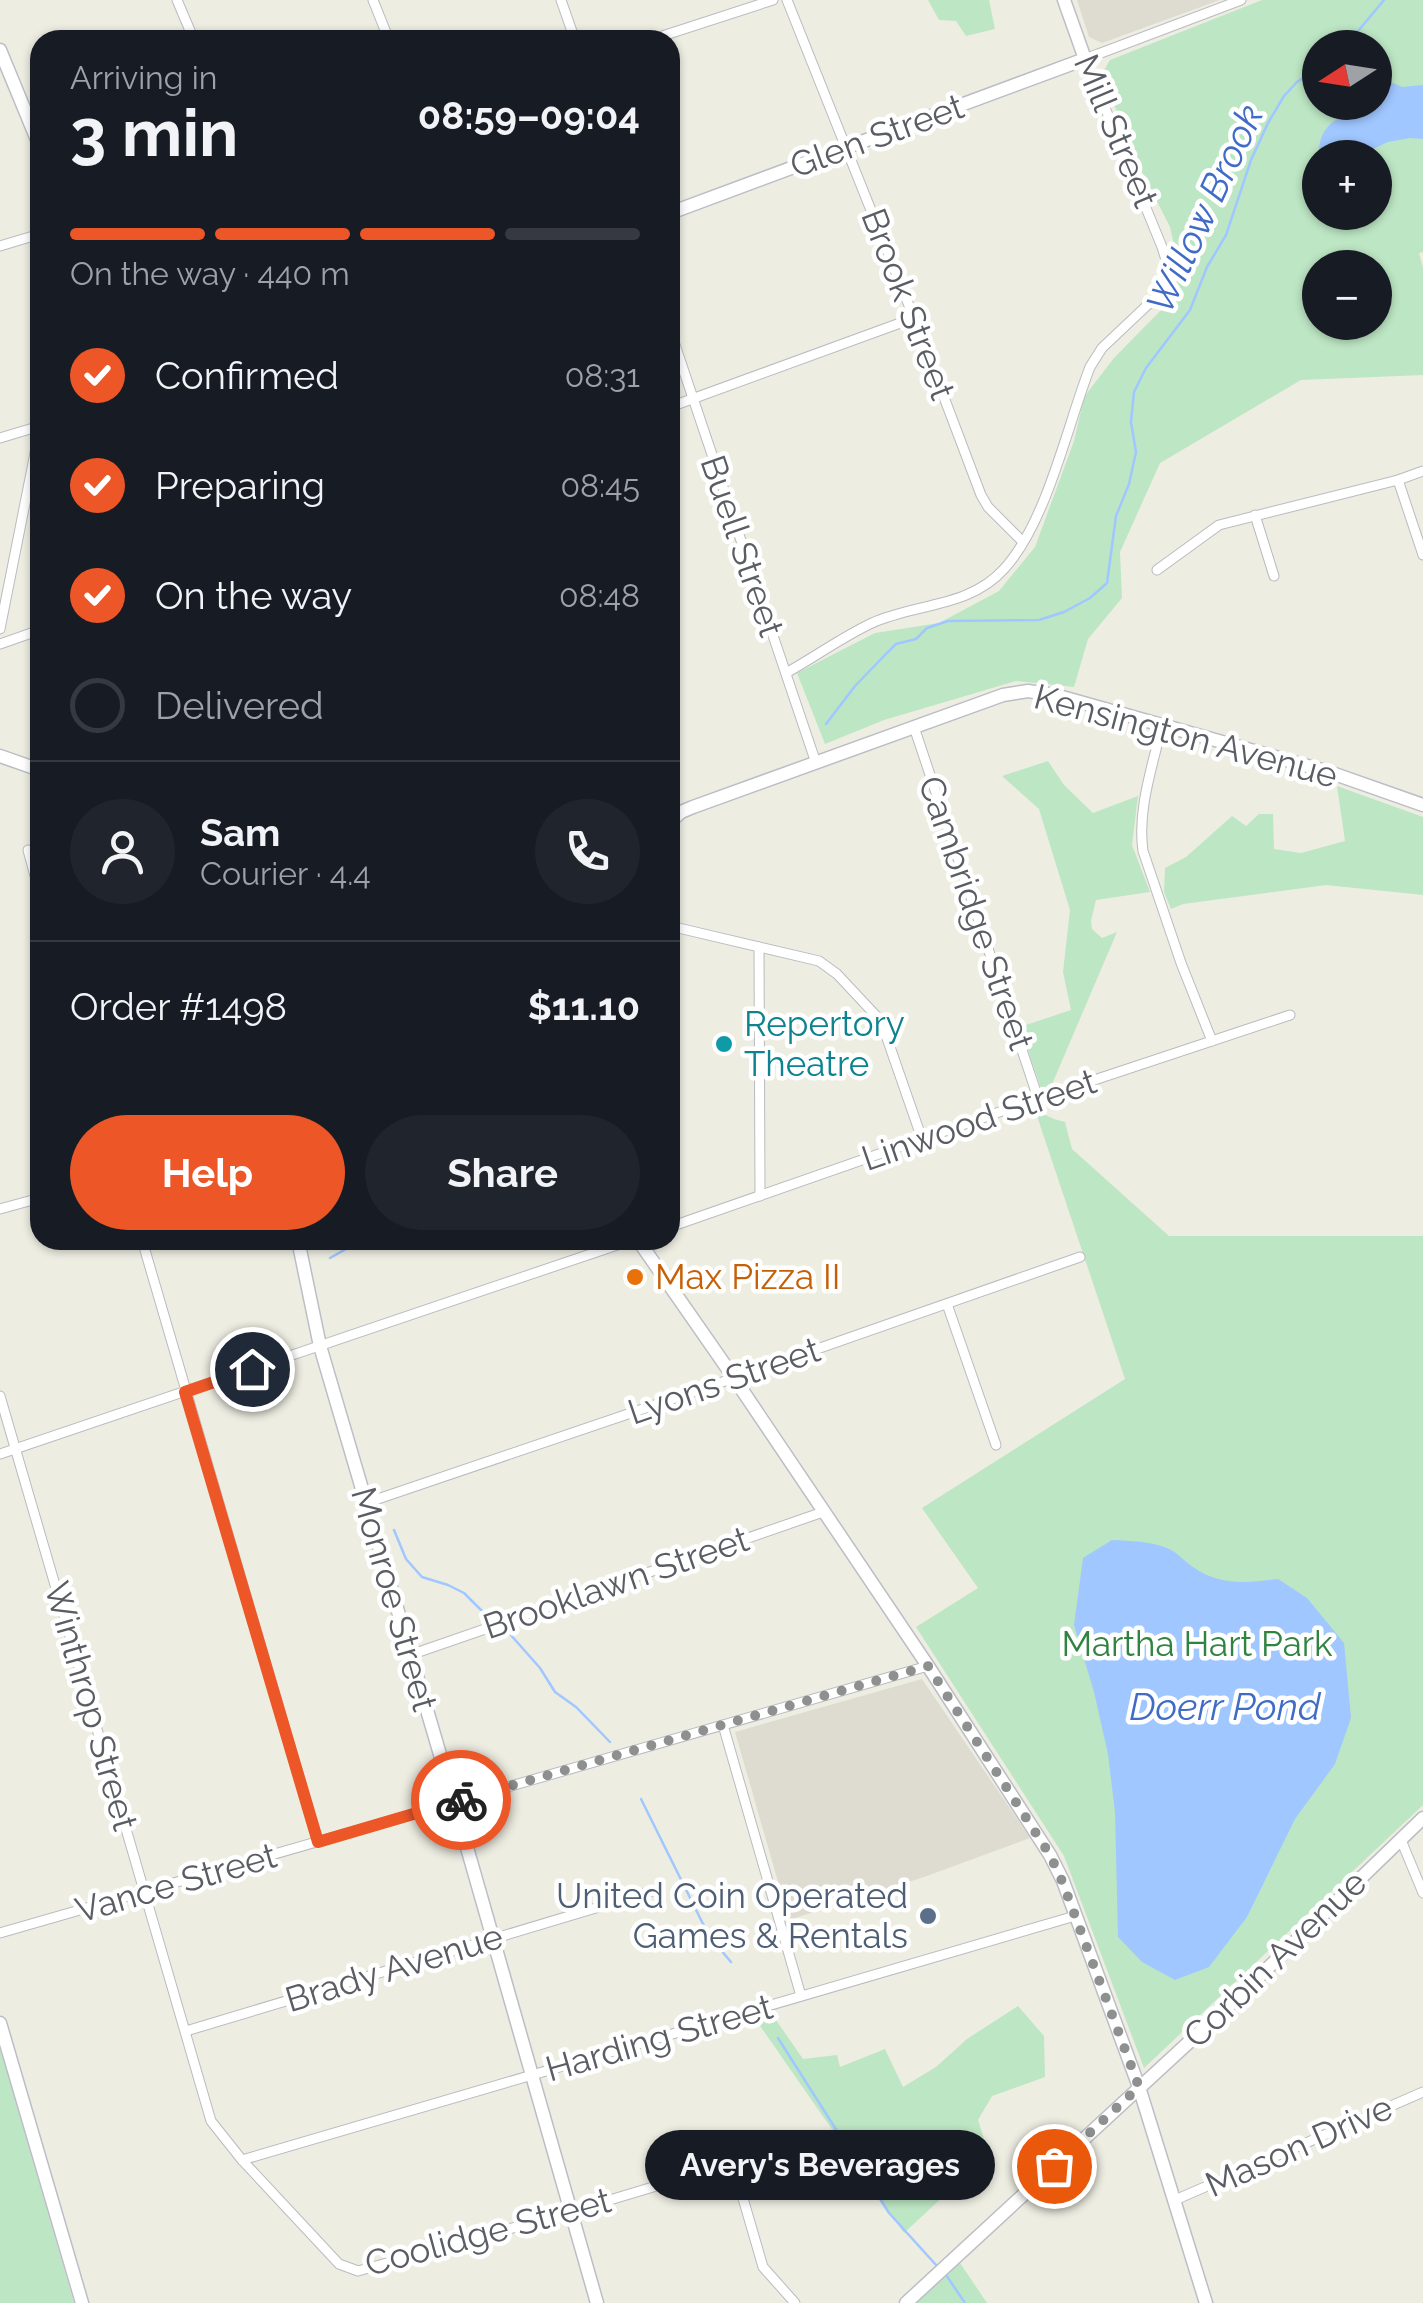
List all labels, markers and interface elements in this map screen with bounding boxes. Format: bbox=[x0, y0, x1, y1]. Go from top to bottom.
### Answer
north arrow bbox=[1302, 30, 1392, 120]
map controls bbox=[1302, 30, 1392, 340]
street label: Mill Street bbox=[1066, 48, 1167, 214]
text: Arriving in bbox=[70, 59, 217, 96]
street label: Glen Street bbox=[785, 85, 969, 186]
text: 08:59–09:04 bbox=[418, 93, 640, 138]
text: 3 min bbox=[70, 95, 238, 171]
water label: Willow Brook bbox=[1137, 97, 1273, 320]
button: + bbox=[1302, 140, 1392, 230]
street label: Brook Street bbox=[853, 203, 964, 405]
button: − bbox=[1302, 250, 1392, 340]
text: On the way · 440 m bbox=[70, 255, 350, 292]
icon: check bbox=[70, 348, 125, 403]
text: Confirmed bbox=[155, 353, 339, 398]
text: 08:31 bbox=[565, 357, 640, 394]
street label: Buell Street bbox=[692, 450, 793, 642]
icon: check bbox=[70, 458, 125, 513]
text: Preparing bbox=[155, 463, 325, 508]
text: 08:45 bbox=[561, 467, 640, 504]
icon: check bbox=[70, 568, 125, 623]
text: On the way bbox=[155, 573, 352, 618]
text: 08:48 bbox=[559, 577, 640, 614]
street label: Kensington Avenue bbox=[1030, 675, 1342, 796]
text: Delivered bbox=[155, 683, 324, 728]
street label: Cambridge Street bbox=[910, 771, 1043, 1055]
button: person bbox=[70, 799, 175, 904]
button: phone bbox=[535, 799, 640, 904]
text: Sam bbox=[200, 810, 280, 855]
text: Courier · 4.4 bbox=[200, 855, 371, 892]
text: Order #1498 bbox=[70, 984, 287, 1029]
text: $11.10 bbox=[528, 984, 640, 1029]
place label: Repertory Theatre bbox=[744, 1003, 905, 1084]
marker: Repertory Theatre bbox=[713, 1033, 735, 1055]
street label: Linwood Street bbox=[856, 1060, 1102, 1179]
button: Help bbox=[70, 1115, 345, 1230]
button: Share bbox=[365, 1115, 640, 1230]
place label: Max Pizza II bbox=[655, 1256, 840, 1297]
marker: Max Pizza II bbox=[624, 1266, 646, 1288]
pin bbox=[210, 1327, 295, 1412]
street label: Lyons Street bbox=[623, 1328, 825, 1432]
icon: home bbox=[225, 1342, 280, 1397]
street label: Monroe Street bbox=[343, 1482, 446, 1716]
street label: Brooklawn Street bbox=[478, 1518, 754, 1647]
street label: Winthrop Street bbox=[36, 1577, 147, 1835]
park label: Martha Hart Park bbox=[1061, 1623, 1333, 1664]
water label: Doerr Pond bbox=[1129, 1684, 1322, 1729]
courier bbox=[411, 1750, 511, 1850]
icon: bike bbox=[434, 1773, 489, 1828]
street label: Vance Street bbox=[71, 1834, 281, 1931]
street label: Corbin Avenue bbox=[1175, 1861, 1374, 2056]
place label: United Coin Operated Games & Rentals bbox=[556, 1875, 908, 1956]
marker: United Coin Operated Games & Rentals bbox=[917, 1905, 939, 1927]
street label: Brady Avenue bbox=[280, 1915, 507, 2020]
street label: Harding Street bbox=[541, 1986, 777, 2089]
street label: Mason Drive bbox=[1199, 2086, 1399, 2205]
pin bbox=[1012, 2124, 1097, 2209]
callout: Avery's Beverages bbox=[644, 2131, 994, 2201]
icon: bag bbox=[1027, 2139, 1082, 2194]
text: Avery's Beverages bbox=[680, 2146, 960, 2183]
street label: Coolidge Street bbox=[361, 2179, 615, 2284]

